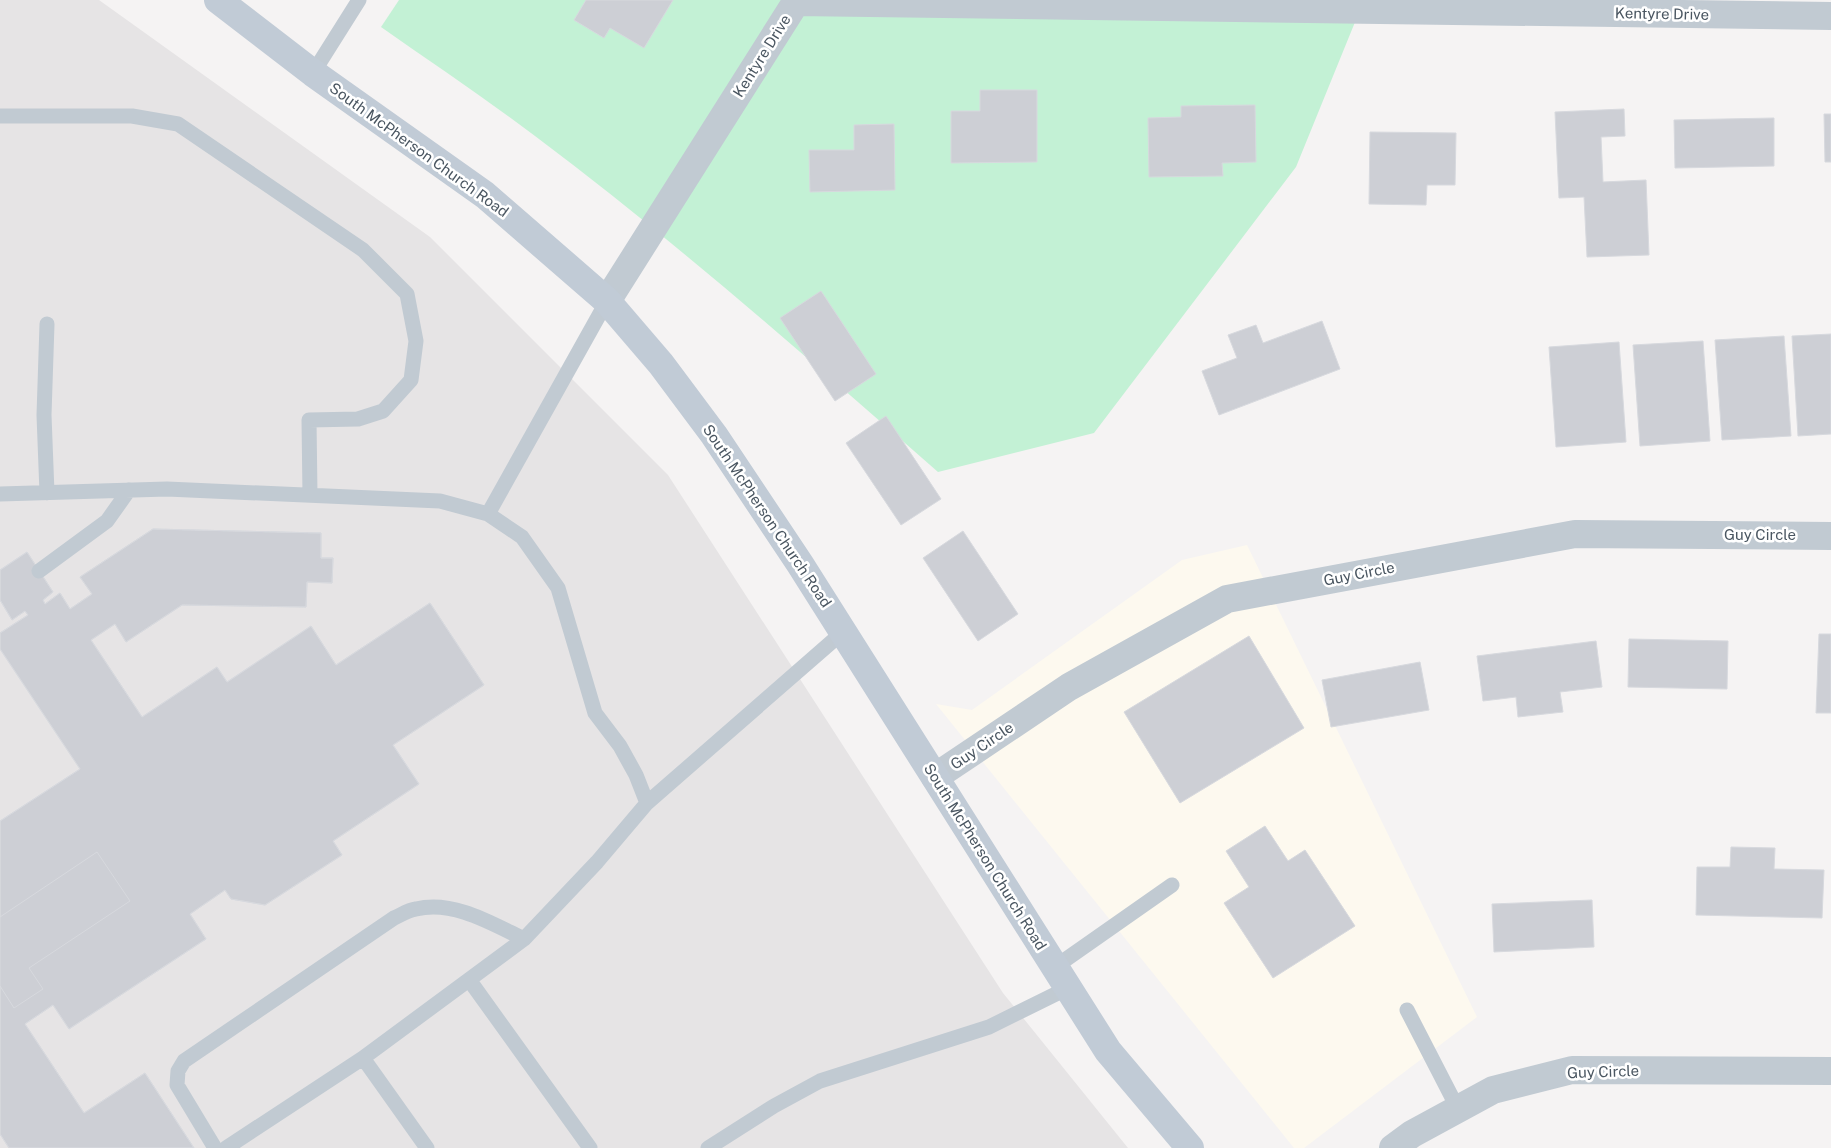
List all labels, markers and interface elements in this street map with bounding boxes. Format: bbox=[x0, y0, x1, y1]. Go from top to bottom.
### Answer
street label: Kentyre Drive bbox=[1615, 4, 1709, 23]
street label: Kentyre Drive bbox=[729, 11, 794, 100]
street label: South McPherson Church Road bbox=[327, 79, 512, 220]
street label: South McPherson Church Road bbox=[700, 421, 835, 610]
street label: Guy Circle bbox=[1724, 526, 1796, 543]
street label: Guy Circle bbox=[1322, 558, 1396, 589]
street label: Guy Circle bbox=[947, 718, 1016, 773]
street label: South McPherson Church Road bbox=[921, 760, 1050, 953]
street label: Guy Circle bbox=[1567, 1062, 1639, 1081]

